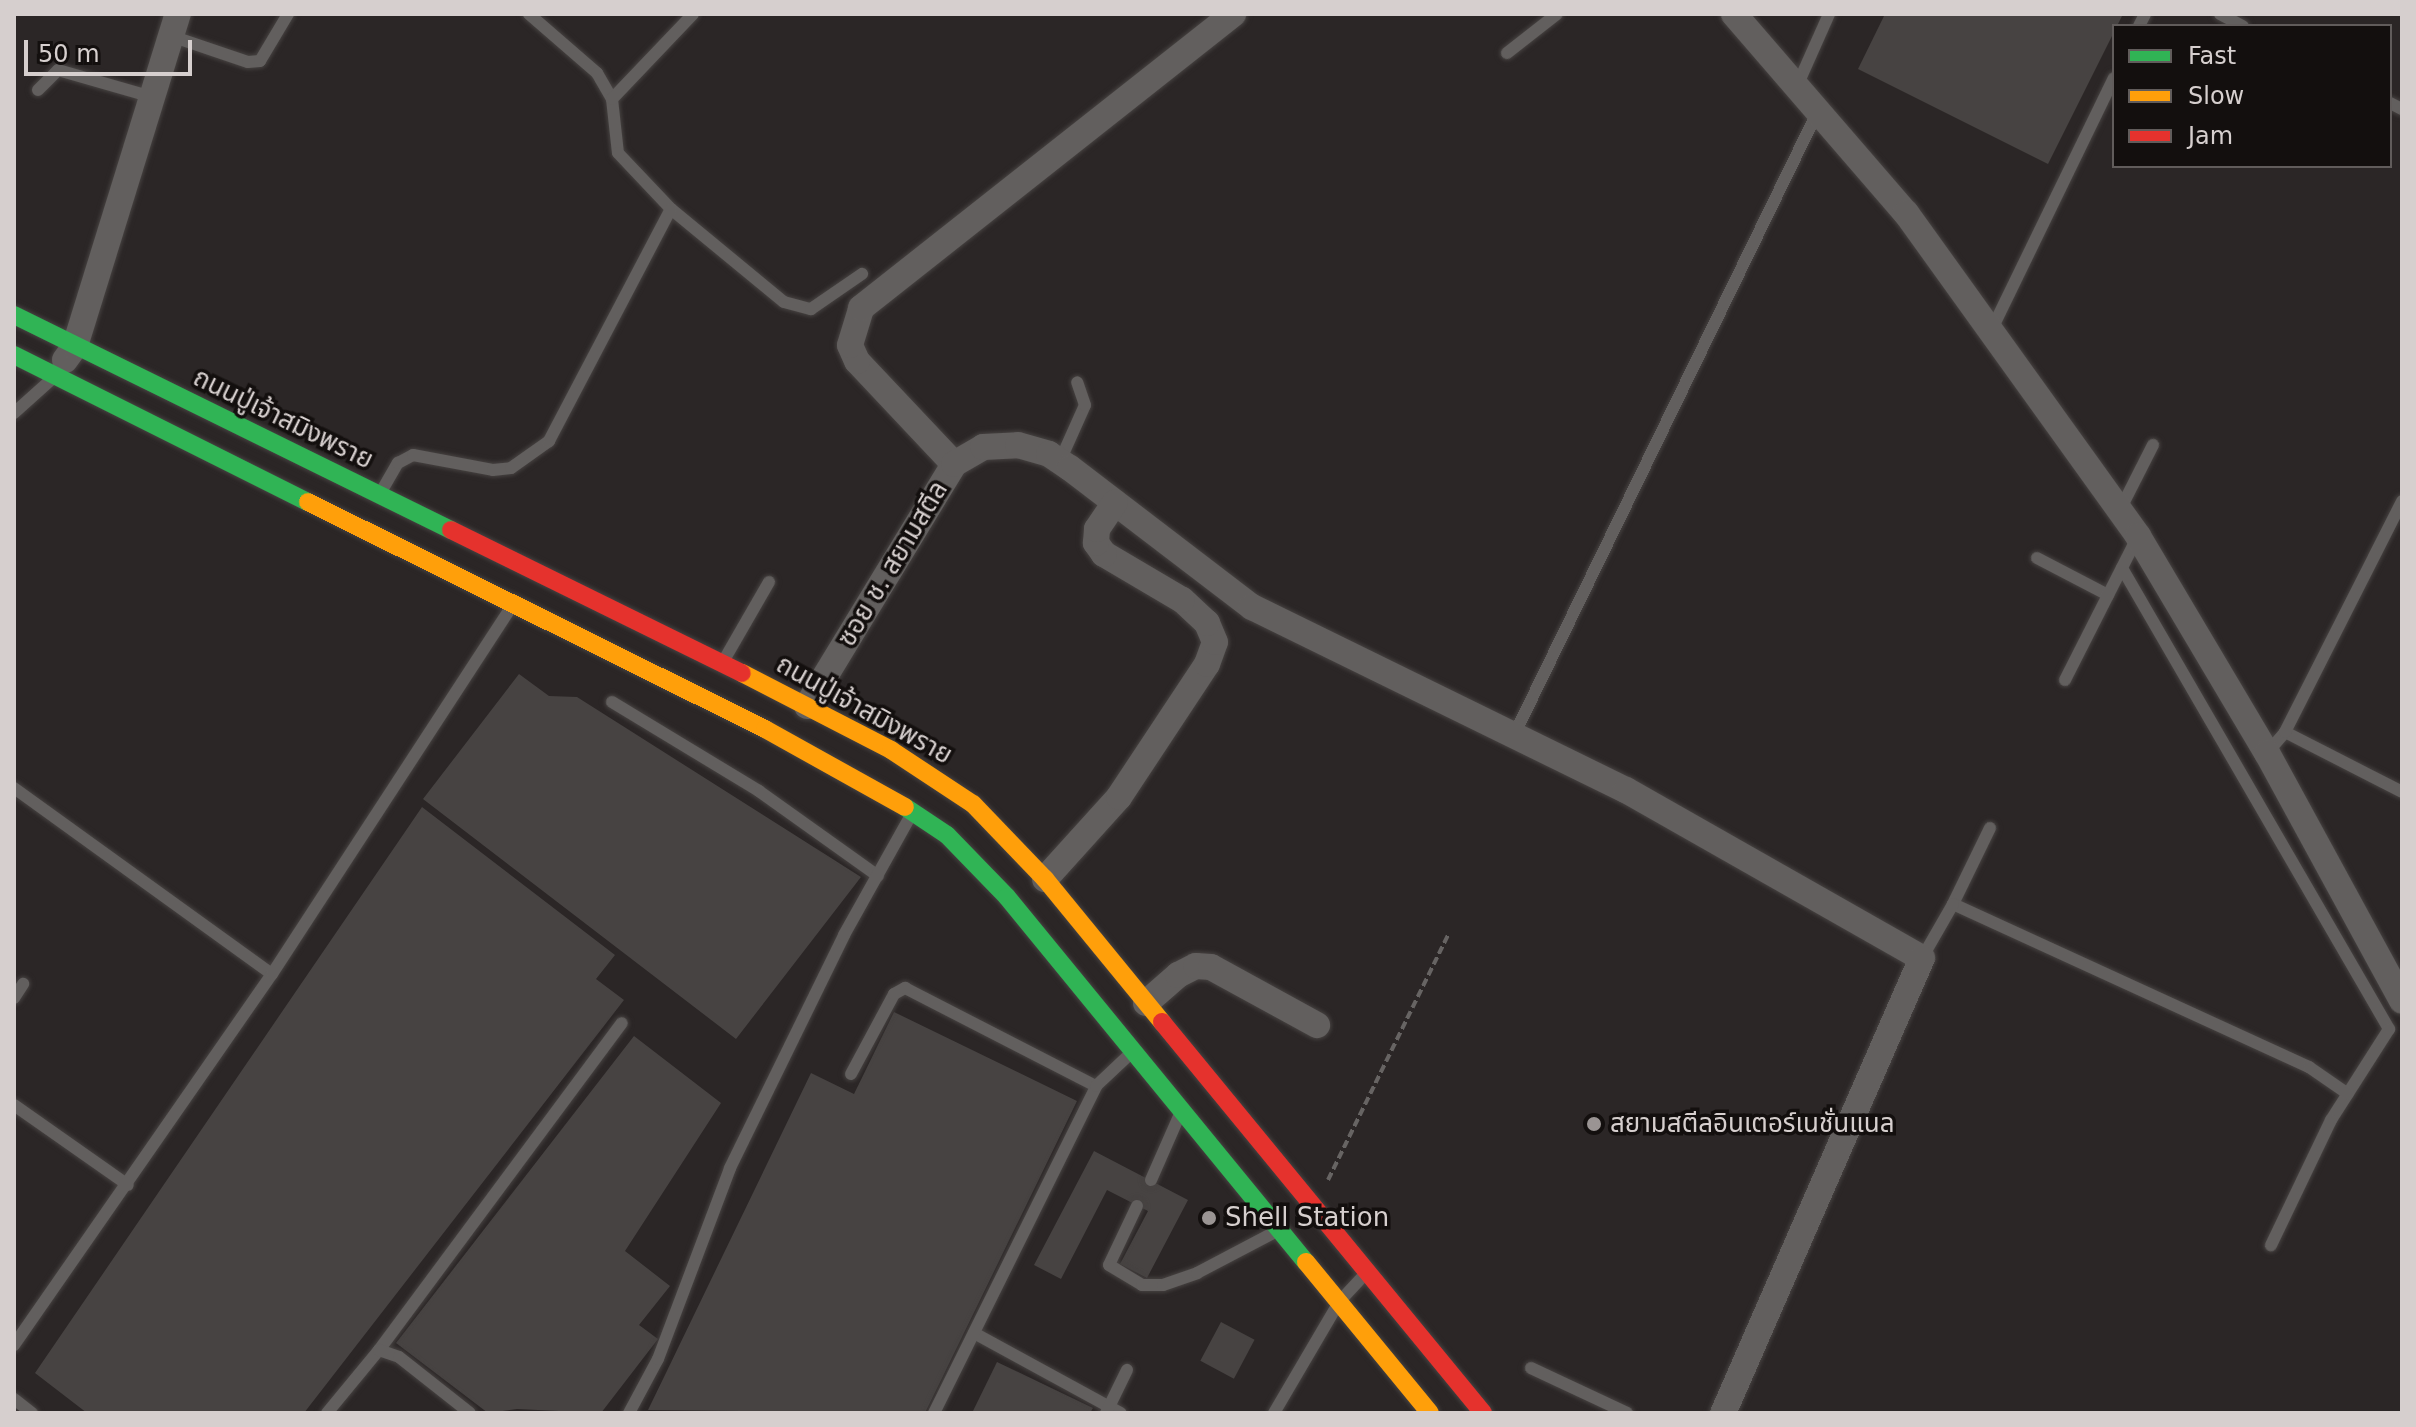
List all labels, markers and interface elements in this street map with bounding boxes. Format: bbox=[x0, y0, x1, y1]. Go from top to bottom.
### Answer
scale bar bbox=[28, 24, 196, 74]
legend bbox=[2112, 24, 2392, 168]
text: 50 m bbox=[38, 40, 100, 68]
text: Fast bbox=[2188, 42, 2236, 70]
text: Slow bbox=[2188, 82, 2244, 110]
text: Jam bbox=[2188, 122, 2233, 150]
street label: ถนนปู่เจ้าสมิงพราย bbox=[188, 362, 378, 476]
street label: ซอย ช. สยามสตีล bbox=[831, 476, 955, 652]
street label: ถนนปู่เจ้าสมิงพราย bbox=[771, 649, 957, 771]
place label: สยามสตีลอินเตอร์เนชั่นแนล bbox=[1610, 1108, 1895, 1140]
marker: สยามสตีลอินเตอร์เนชั่นแนล bbox=[1585, 1115, 1603, 1133]
place label: Shell Station bbox=[1225, 1202, 1389, 1234]
marker: Shell Station bbox=[1200, 1209, 1218, 1227]

